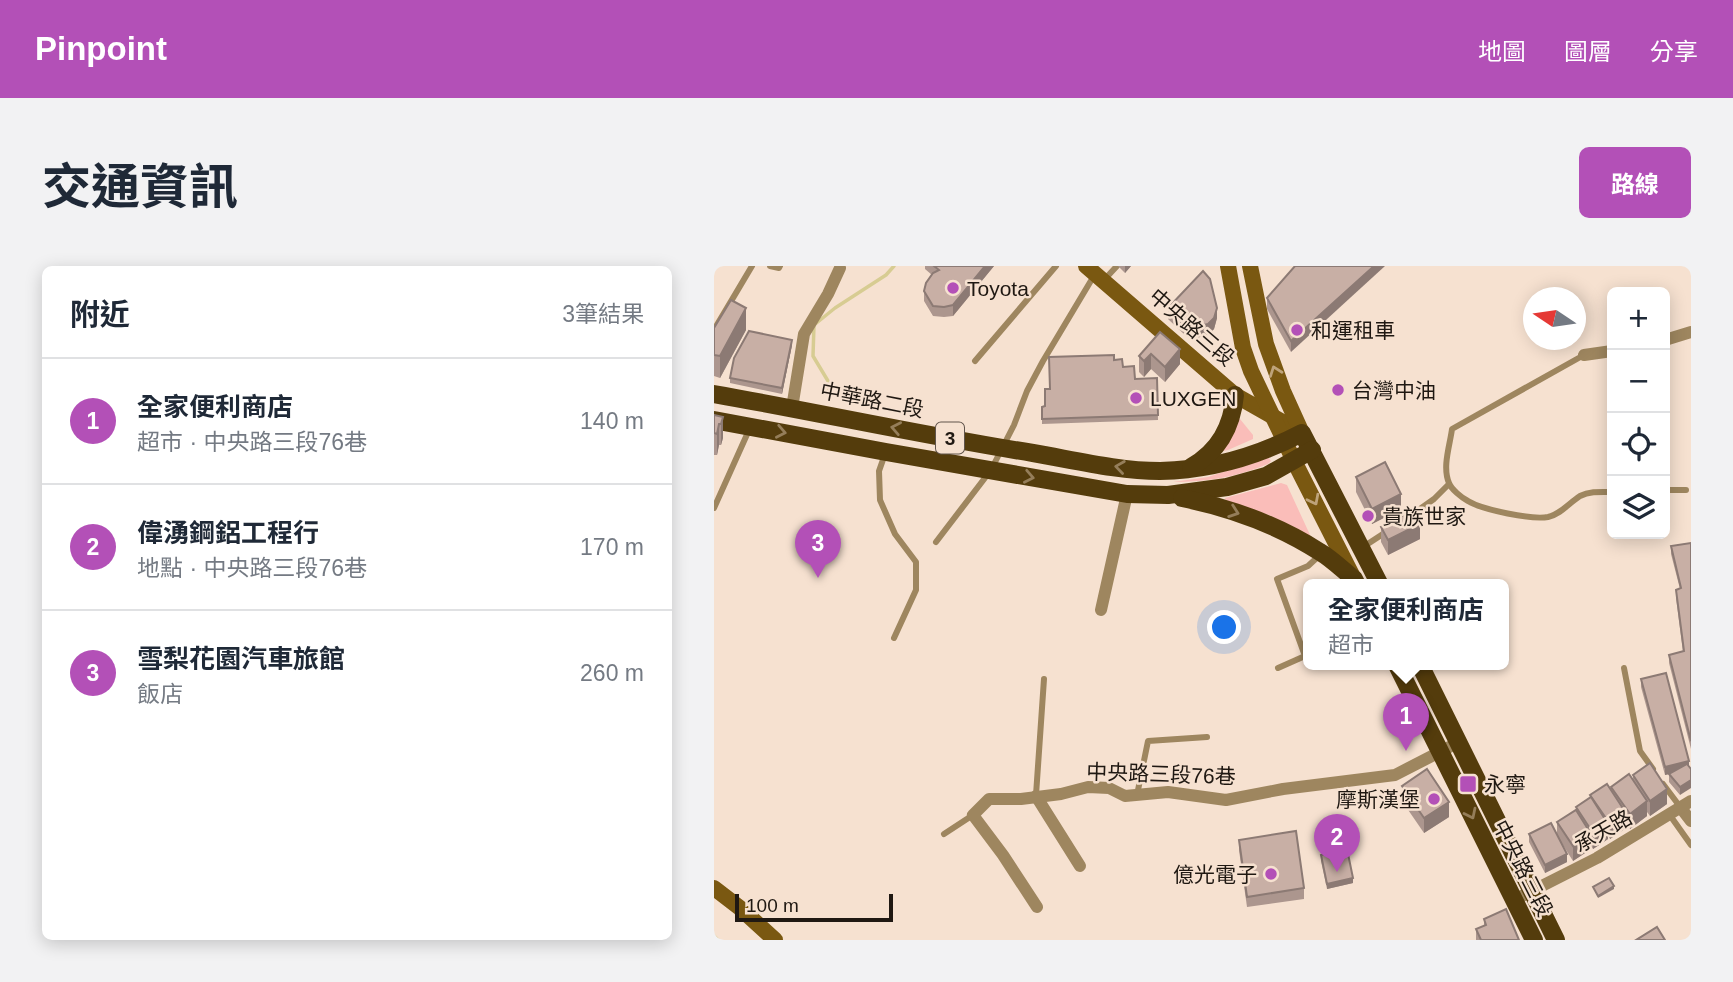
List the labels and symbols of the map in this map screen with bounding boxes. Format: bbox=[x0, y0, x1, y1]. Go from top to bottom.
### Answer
place label: Toyota bbox=[967, 277, 1029, 300]
marker: Toyota bbox=[945, 280, 961, 296]
street label: 中央路三段 bbox=[1145, 284, 1239, 370]
north arrow bbox=[1523, 287, 1586, 350]
place label: 和運租車 bbox=[1311, 319, 1395, 342]
marker: 和運租車 bbox=[1289, 322, 1305, 338]
one-way arrow bbox=[1269, 365, 1283, 377]
street label: 中華路二段 bbox=[818, 379, 926, 421]
place label: 台灣中油 bbox=[1352, 379, 1436, 402]
marker: 台灣中油 bbox=[1330, 382, 1346, 398]
place label: LUXGEN bbox=[1150, 387, 1236, 410]
marker: LUXGEN bbox=[1128, 390, 1144, 406]
one-way arrow bbox=[890, 421, 902, 436]
road number: 3 bbox=[936, 422, 964, 454]
one-way arrow bbox=[775, 424, 787, 439]
one-way arrow bbox=[1114, 459, 1126, 474]
one-way arrow bbox=[1023, 469, 1035, 484]
one-way arrow bbox=[1305, 493, 1319, 505]
one-way arrow bbox=[1228, 504, 1240, 518]
place label: 貴族世家 bbox=[1382, 505, 1466, 528]
marker: 貴族世家 bbox=[1360, 508, 1376, 524]
pin: 3 bbox=[795, 520, 841, 578]
your location bbox=[1207, 610, 1241, 644]
pin: 1 bbox=[1383, 693, 1429, 751]
street label: 中央路三段76巷 bbox=[1086, 760, 1236, 788]
place label: 永寧 bbox=[1484, 773, 1526, 796]
marker: 永寧 bbox=[1458, 774, 1478, 794]
place label: 摩斯漢堡 bbox=[1336, 788, 1420, 811]
marker: 摩斯漢堡 bbox=[1426, 791, 1442, 807]
street label: 承天路 bbox=[1570, 805, 1636, 857]
one-way arrow bbox=[1462, 807, 1476, 819]
pin: 2 bbox=[1314, 814, 1360, 872]
street label: 中央路三段 bbox=[1489, 816, 1557, 920]
place label: 億光電子 bbox=[1173, 863, 1257, 886]
marker: 億光電子 bbox=[1263, 866, 1279, 882]
scale bar bbox=[735, 891, 892, 923]

